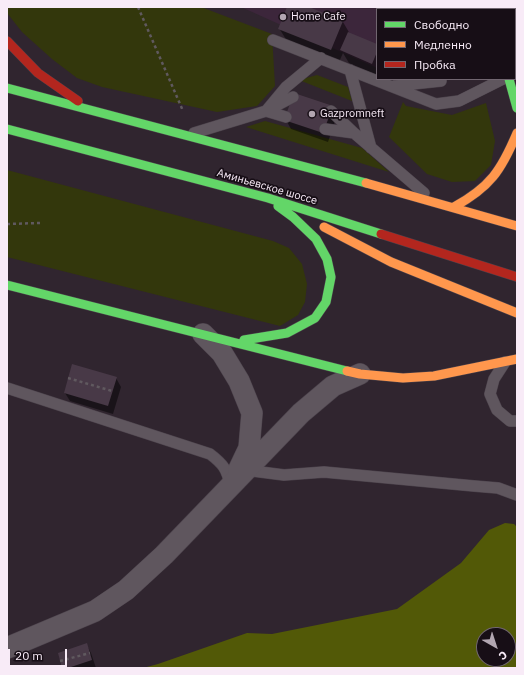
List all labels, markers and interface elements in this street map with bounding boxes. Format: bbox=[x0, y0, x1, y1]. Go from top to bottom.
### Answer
legend bbox=[376, 8, 516, 80]
place label: Home Cafe bbox=[291, 10, 345, 24]
marker: Home Cafe bbox=[278, 12, 288, 22]
text: Свободно bbox=[414, 17, 469, 32]
text: Медленно bbox=[414, 37, 472, 52]
text: Пробка bbox=[414, 57, 456, 72]
place label: Gazpromneft bbox=[320, 107, 384, 121]
marker: Gazpromneft bbox=[307, 109, 317, 119]
street label: Аминьевское шоссе bbox=[215, 166, 319, 208]
north arrow bbox=[476, 627, 516, 667]
scale bar bbox=[10, 641, 69, 667]
text: 20 m bbox=[15, 648, 43, 663]
text: С bbox=[496, 648, 510, 663]

